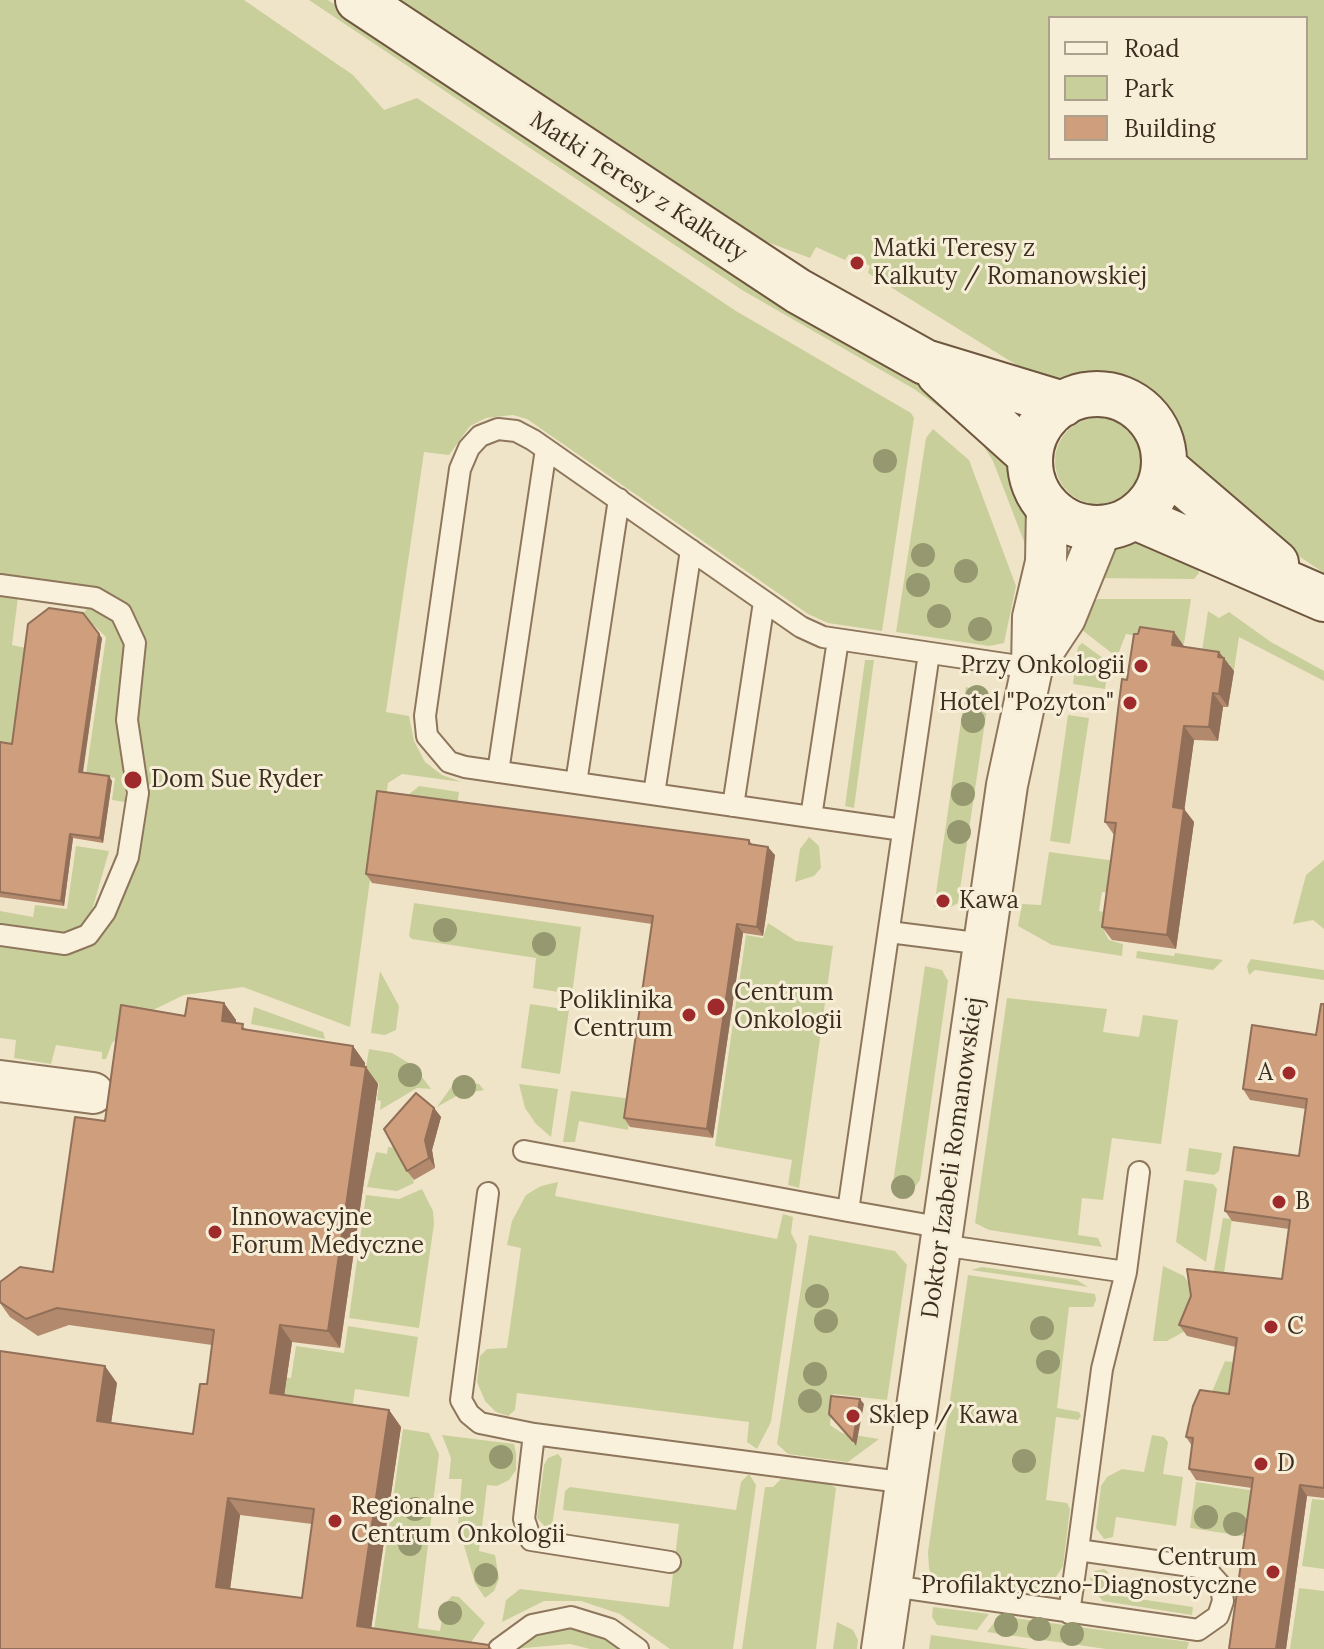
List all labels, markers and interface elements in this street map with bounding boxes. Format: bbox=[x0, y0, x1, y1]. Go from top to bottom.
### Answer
legend bbox=[1048, 16, 1308, 160]
text: Road bbox=[1124, 33, 1180, 64]
text: Park bbox=[1124, 73, 1174, 104]
street label: Matki Teresy z Kalkuty bbox=[524, 106, 752, 268]
text: Building bbox=[1124, 113, 1215, 144]
place label: Matki Teresy z Kalkuty / Romanowskiej bbox=[873, 235, 1147, 291]
marker: Matki Teresy z Kalkuty / Romanowskiej bbox=[848, 254, 866, 272]
place label: Przy Onkologii bbox=[961, 652, 1125, 680]
marker: Przy Onkologii bbox=[1132, 657, 1150, 675]
place label: Hotel "Pozyton" bbox=[939, 689, 1114, 717]
marker: Hotel "Pozyton" bbox=[1121, 694, 1139, 712]
place label: Dom Sue Ryder bbox=[151, 766, 323, 794]
marker: Dom Sue Ryder bbox=[122, 769, 144, 791]
place label: Kawa bbox=[959, 887, 1019, 915]
marker: Kawa bbox=[934, 892, 952, 910]
place label: Centrum Onkologii bbox=[734, 979, 842, 1035]
place label: Poliklinika Centrum bbox=[559, 987, 673, 1043]
street label: Doktor Izabeli Romanowskiej bbox=[916, 995, 990, 1321]
marker: Centrum Onkologii bbox=[705, 996, 727, 1018]
marker: Poliklinika Centrum bbox=[680, 1006, 698, 1024]
place label: A bbox=[1258, 1059, 1273, 1087]
marker: A bbox=[1280, 1064, 1298, 1082]
place label: B bbox=[1295, 1188, 1310, 1216]
marker: B bbox=[1270, 1193, 1288, 1211]
place label: Innowacyjne Forum Medyczne bbox=[231, 1204, 424, 1260]
marker: Innowacyjne Forum Medyczne bbox=[206, 1223, 224, 1241]
place label: C bbox=[1287, 1313, 1304, 1341]
marker: C bbox=[1262, 1318, 1280, 1336]
place label: Sklep / Kawa bbox=[869, 1402, 1018, 1430]
marker: Sklep / Kawa bbox=[844, 1407, 862, 1425]
place label: D bbox=[1277, 1450, 1295, 1478]
marker: D bbox=[1252, 1455, 1270, 1473]
place label: Regionalne Centrum Onkologii bbox=[351, 1493, 565, 1549]
marker: Regionalne Centrum Onkologii bbox=[326, 1512, 344, 1530]
place label: Centrum Profilaktyczno-Diagnostyczne bbox=[921, 1544, 1257, 1600]
marker: Centrum Profilaktyczno-Diagnostyczne bbox=[1264, 1563, 1282, 1581]

